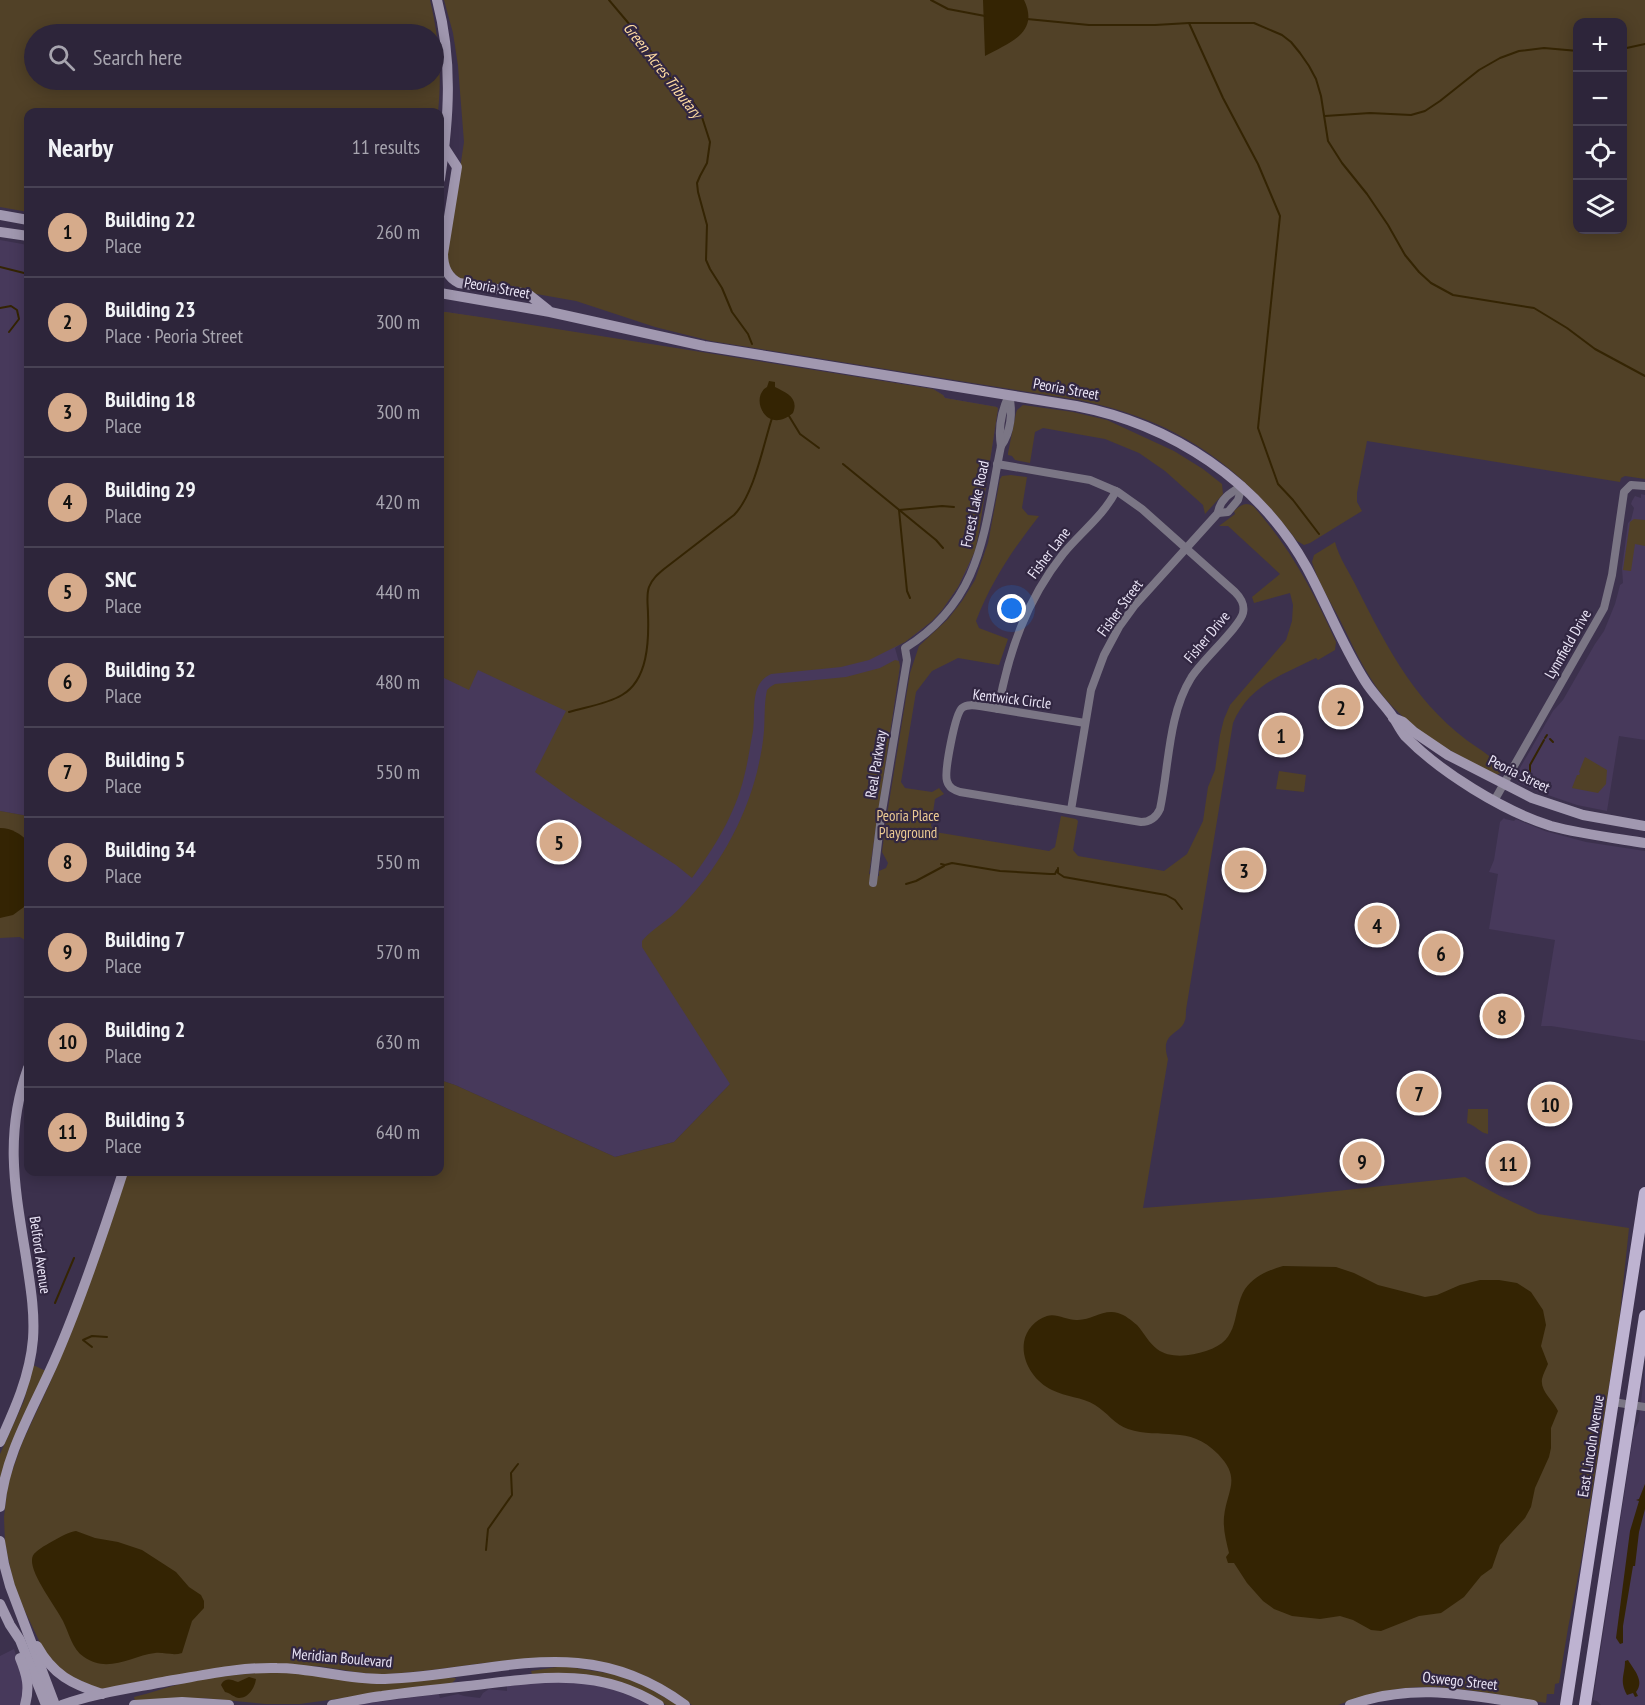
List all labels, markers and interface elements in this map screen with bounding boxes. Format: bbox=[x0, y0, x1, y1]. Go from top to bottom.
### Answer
water label: Green Acres Tributary bbox=[619, 18, 708, 124]
map controls bbox=[1573, 18, 1627, 234]
button: + bbox=[1573, 18, 1627, 72]
search box bbox=[24, 24, 444, 90]
icon: search bbox=[45, 41, 78, 74]
text: Search here bbox=[93, 43, 182, 71]
button: − bbox=[1573, 72, 1627, 126]
button: locate bbox=[1573, 126, 1627, 180]
text: Nearby bbox=[48, 131, 113, 164]
text: 11 results bbox=[352, 134, 420, 160]
button: layers bbox=[1573, 180, 1627, 234]
text: Building 22 bbox=[105, 205, 196, 233]
text: 1 bbox=[63, 219, 72, 245]
text: 260 m bbox=[376, 219, 420, 245]
text: Place bbox=[105, 233, 142, 259]
street label: Peoria Street bbox=[463, 272, 531, 303]
text: Building 23 bbox=[105, 295, 196, 323]
text: 2 bbox=[63, 309, 72, 335]
text: 300 m bbox=[376, 309, 420, 335]
text: Place · Peoria Street bbox=[105, 323, 243, 349]
street label: Peoria Street bbox=[1032, 373, 1100, 404]
text: Building 18 bbox=[105, 385, 196, 413]
text: 3 bbox=[63, 399, 72, 425]
text: 300 m bbox=[376, 399, 420, 425]
text: Place bbox=[105, 413, 142, 439]
street label: Forest Lake Road bbox=[956, 459, 993, 549]
text: Building 29 bbox=[105, 475, 196, 503]
text: 4 bbox=[63, 489, 72, 515]
text: 420 m bbox=[376, 489, 420, 515]
text: Place bbox=[105, 503, 142, 529]
street label: Fisher Lane bbox=[1023, 523, 1074, 582]
text: SNC bbox=[105, 565, 137, 593]
street label: Fisher Street bbox=[1093, 576, 1147, 640]
text: 5 bbox=[63, 579, 72, 605]
text: 440 m bbox=[376, 579, 420, 605]
text: Place bbox=[105, 593, 142, 619]
your location bbox=[997, 594, 1026, 623]
street label: Lynnfield Drive bbox=[1540, 606, 1595, 682]
street label: Fisher Drive bbox=[1179, 607, 1234, 666]
text: Building 32 bbox=[105, 655, 196, 683]
text: 6 bbox=[63, 669, 72, 695]
text: 480 m bbox=[376, 669, 420, 695]
text: Place bbox=[105, 683, 142, 709]
street label: Kentwick Circle bbox=[972, 684, 1052, 713]
pin: 2 bbox=[1322, 684, 1360, 730]
pin: 1 bbox=[1262, 712, 1300, 758]
street label: Real Parkway bbox=[861, 728, 890, 799]
text: Building 5 bbox=[105, 745, 185, 773]
street label: Peoria Street bbox=[1485, 750, 1553, 797]
text: 7 bbox=[63, 759, 72, 785]
text: 550 m bbox=[376, 759, 420, 785]
text: Place bbox=[105, 773, 142, 799]
park label: Peoria Place Playground bbox=[877, 806, 939, 842]
pin: 5 bbox=[540, 820, 578, 864]
text: Building 34 bbox=[105, 835, 196, 863]
pin: 3 bbox=[1224, 848, 1264, 892]
text: 8 bbox=[63, 849, 72, 875]
text: 550 m bbox=[376, 849, 420, 875]
text: Place bbox=[105, 863, 142, 889]
pin: 4 bbox=[1358, 902, 1396, 948]
text: Building 7 bbox=[105, 925, 185, 953]
pin: 6 bbox=[1422, 930, 1460, 976]
text: 9 bbox=[63, 939, 72, 965]
text: 570 m bbox=[376, 939, 420, 965]
text: Place bbox=[105, 953, 142, 979]
pin: 8 bbox=[1482, 994, 1522, 1038]
text: Building 2 bbox=[105, 1015, 185, 1043]
text: 10 bbox=[58, 1029, 77, 1055]
text: 630 m bbox=[376, 1029, 420, 1055]
text: Place bbox=[105, 1043, 142, 1069]
pin: 7 bbox=[1400, 1070, 1438, 1116]
pin: 10 bbox=[1530, 1082, 1570, 1126]
text: Building 3 bbox=[105, 1105, 185, 1133]
text: 11 bbox=[58, 1119, 77, 1145]
text: 640 m bbox=[376, 1119, 420, 1145]
text: Place bbox=[105, 1133, 142, 1159]
pin: 9 bbox=[1342, 1138, 1382, 1184]
pin: 11 bbox=[1488, 1140, 1528, 1186]
street label: Belford Avenue bbox=[26, 1215, 55, 1295]
street label: East Lincoln Avenue bbox=[1573, 1393, 1608, 1498]
street label: Meridian Boulevard bbox=[291, 1644, 393, 1671]
street label: Oswego Street bbox=[1422, 1667, 1498, 1694]

